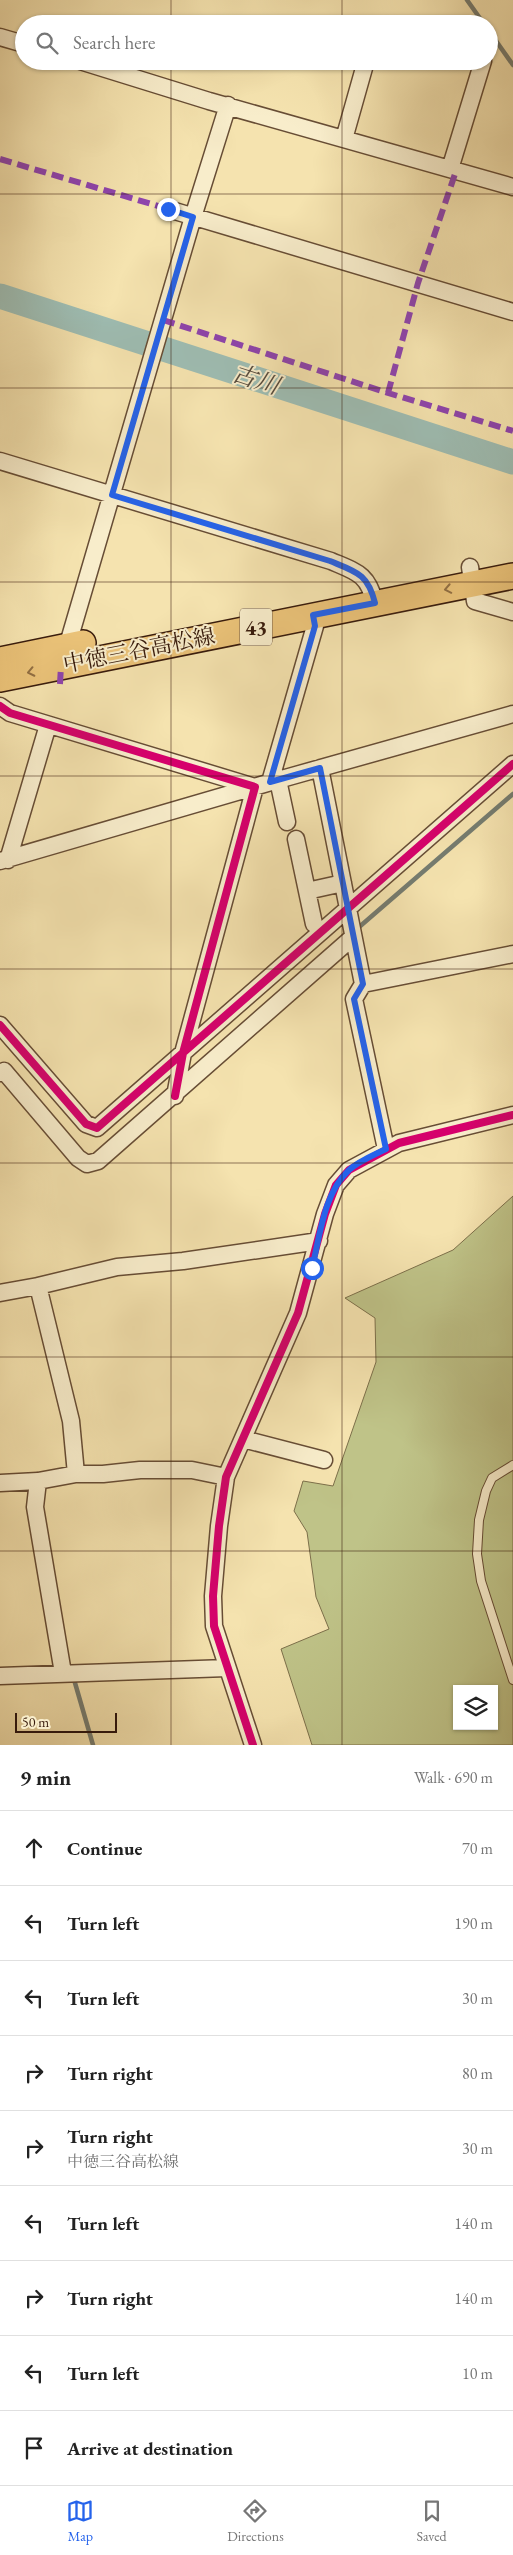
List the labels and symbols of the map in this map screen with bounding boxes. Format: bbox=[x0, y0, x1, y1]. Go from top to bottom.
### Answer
route end bbox=[157, 198, 180, 221]
water label: 古川 bbox=[228, 357, 286, 402]
one-way arrow bbox=[444, 583, 452, 594]
road number: 43 bbox=[240, 608, 272, 646]
street label: 中徳三谷高松線 bbox=[61, 621, 217, 679]
one-way arrow bbox=[27, 666, 36, 677]
route start bbox=[301, 1257, 324, 1280]
scale bar bbox=[15, 1710, 118, 1733]

